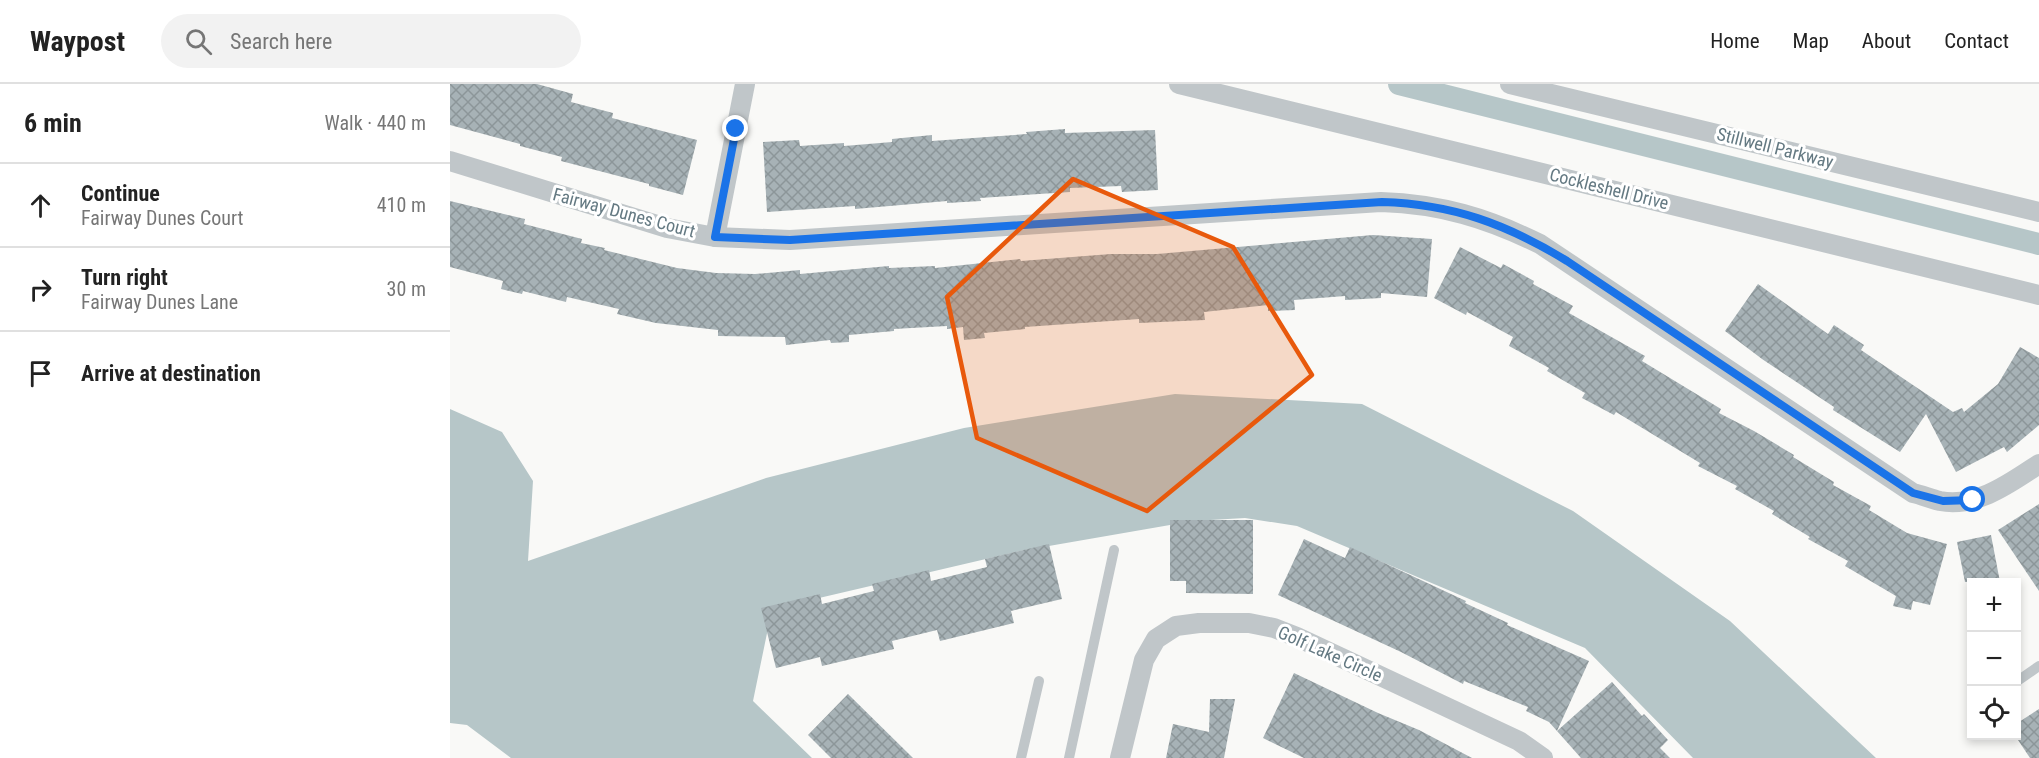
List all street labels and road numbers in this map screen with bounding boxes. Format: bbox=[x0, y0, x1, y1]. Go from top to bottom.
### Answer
street label: Stillwell Parkway bbox=[1715, 123, 1836, 172]
street label: Cockleshell Drive bbox=[1547, 164, 1671, 213]
street label: Fairway Dunes Court bbox=[551, 183, 697, 242]
street label: Golf Lake Circle bbox=[1275, 621, 1386, 686]

